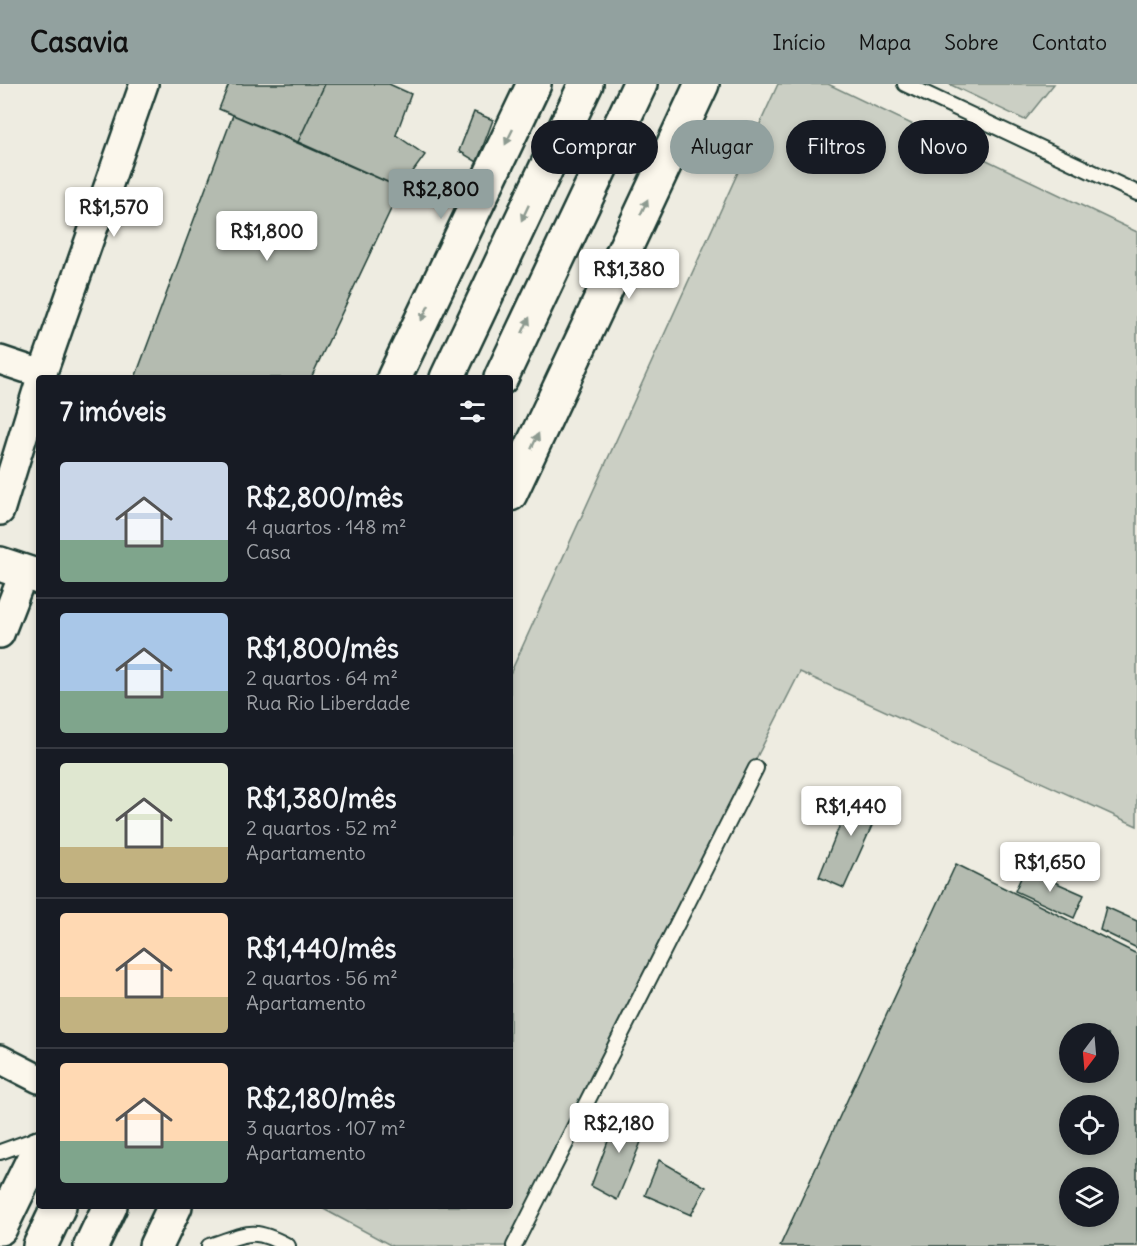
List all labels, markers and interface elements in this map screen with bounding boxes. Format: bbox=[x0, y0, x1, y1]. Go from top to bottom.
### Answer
text: Casavia bbox=[30, 24, 129, 60]
text: Início bbox=[772, 29, 826, 56]
text: Mapa bbox=[859, 29, 911, 56]
text: Sobre bbox=[944, 29, 999, 56]
text: Contato bbox=[1032, 29, 1107, 56]
chip: Comprar bbox=[531, 120, 658, 174]
chip: Alugar bbox=[670, 120, 774, 174]
chip: Filtros bbox=[786, 120, 886, 174]
chip: Novo bbox=[898, 120, 989, 174]
one-way arrow bbox=[504, 128, 513, 145]
pin: R$2,800 bbox=[386, 169, 496, 220]
text: R$2,800 bbox=[403, 176, 479, 201]
pin: R$1,570 bbox=[59, 187, 169, 238]
text: R$1,570 bbox=[79, 194, 149, 219]
one-way arrow bbox=[640, 199, 649, 216]
one-way arrow bbox=[521, 204, 530, 221]
pin: R$1,800 bbox=[212, 211, 322, 262]
text: R$1,800 bbox=[230, 218, 304, 243]
pin: R$1,380 bbox=[574, 249, 684, 300]
text: R$1,380 bbox=[593, 256, 665, 281]
one-way arrow bbox=[420, 304, 429, 321]
one-way arrow bbox=[521, 317, 530, 334]
text: 7 imóveis bbox=[60, 395, 166, 428]
icon: filters bbox=[456, 395, 489, 428]
one-way arrow bbox=[530, 433, 539, 450]
text: R$2,800/mês bbox=[246, 481, 403, 514]
icon: home bbox=[108, 486, 180, 558]
text: 4 quartos · 148 m² bbox=[246, 514, 406, 539]
text: Casa bbox=[246, 539, 291, 564]
text: R$1,800/mês bbox=[246, 632, 399, 665]
icon: home bbox=[108, 637, 180, 709]
text: 2 quartos · 64 m² bbox=[246, 665, 398, 690]
text: Rua Rio Liberdade bbox=[246, 690, 410, 715]
text: R$1,380/mês bbox=[246, 782, 397, 815]
pin: R$1,440 bbox=[796, 786, 906, 837]
icon: home bbox=[108, 787, 180, 859]
text: R$1,440 bbox=[815, 793, 887, 818]
text: 2 quartos · 52 m² bbox=[246, 815, 397, 840]
text: Apartamento bbox=[246, 840, 366, 865]
pin: R$1,650 bbox=[995, 842, 1105, 893]
text: R$1,650 bbox=[1014, 849, 1086, 874]
text: R$1,440/mês bbox=[246, 932, 396, 965]
icon: home bbox=[108, 937, 180, 1009]
text: 2 quartos · 56 m² bbox=[246, 965, 398, 990]
text: Apartamento bbox=[246, 990, 366, 1015]
north arrow bbox=[1059, 1023, 1119, 1083]
map controls bbox=[1059, 1023, 1119, 1227]
text: R$2,180/mês bbox=[246, 1082, 395, 1115]
icon: home bbox=[108, 1087, 180, 1159]
button: locate bbox=[1059, 1095, 1119, 1155]
pin: R$2,180 bbox=[564, 1103, 674, 1154]
text: R$2,180 bbox=[584, 1110, 654, 1135]
text: 3 quartos · 107 m² bbox=[246, 1115, 406, 1140]
text: Apartamento bbox=[246, 1140, 366, 1165]
button: layers bbox=[1059, 1167, 1119, 1227]

